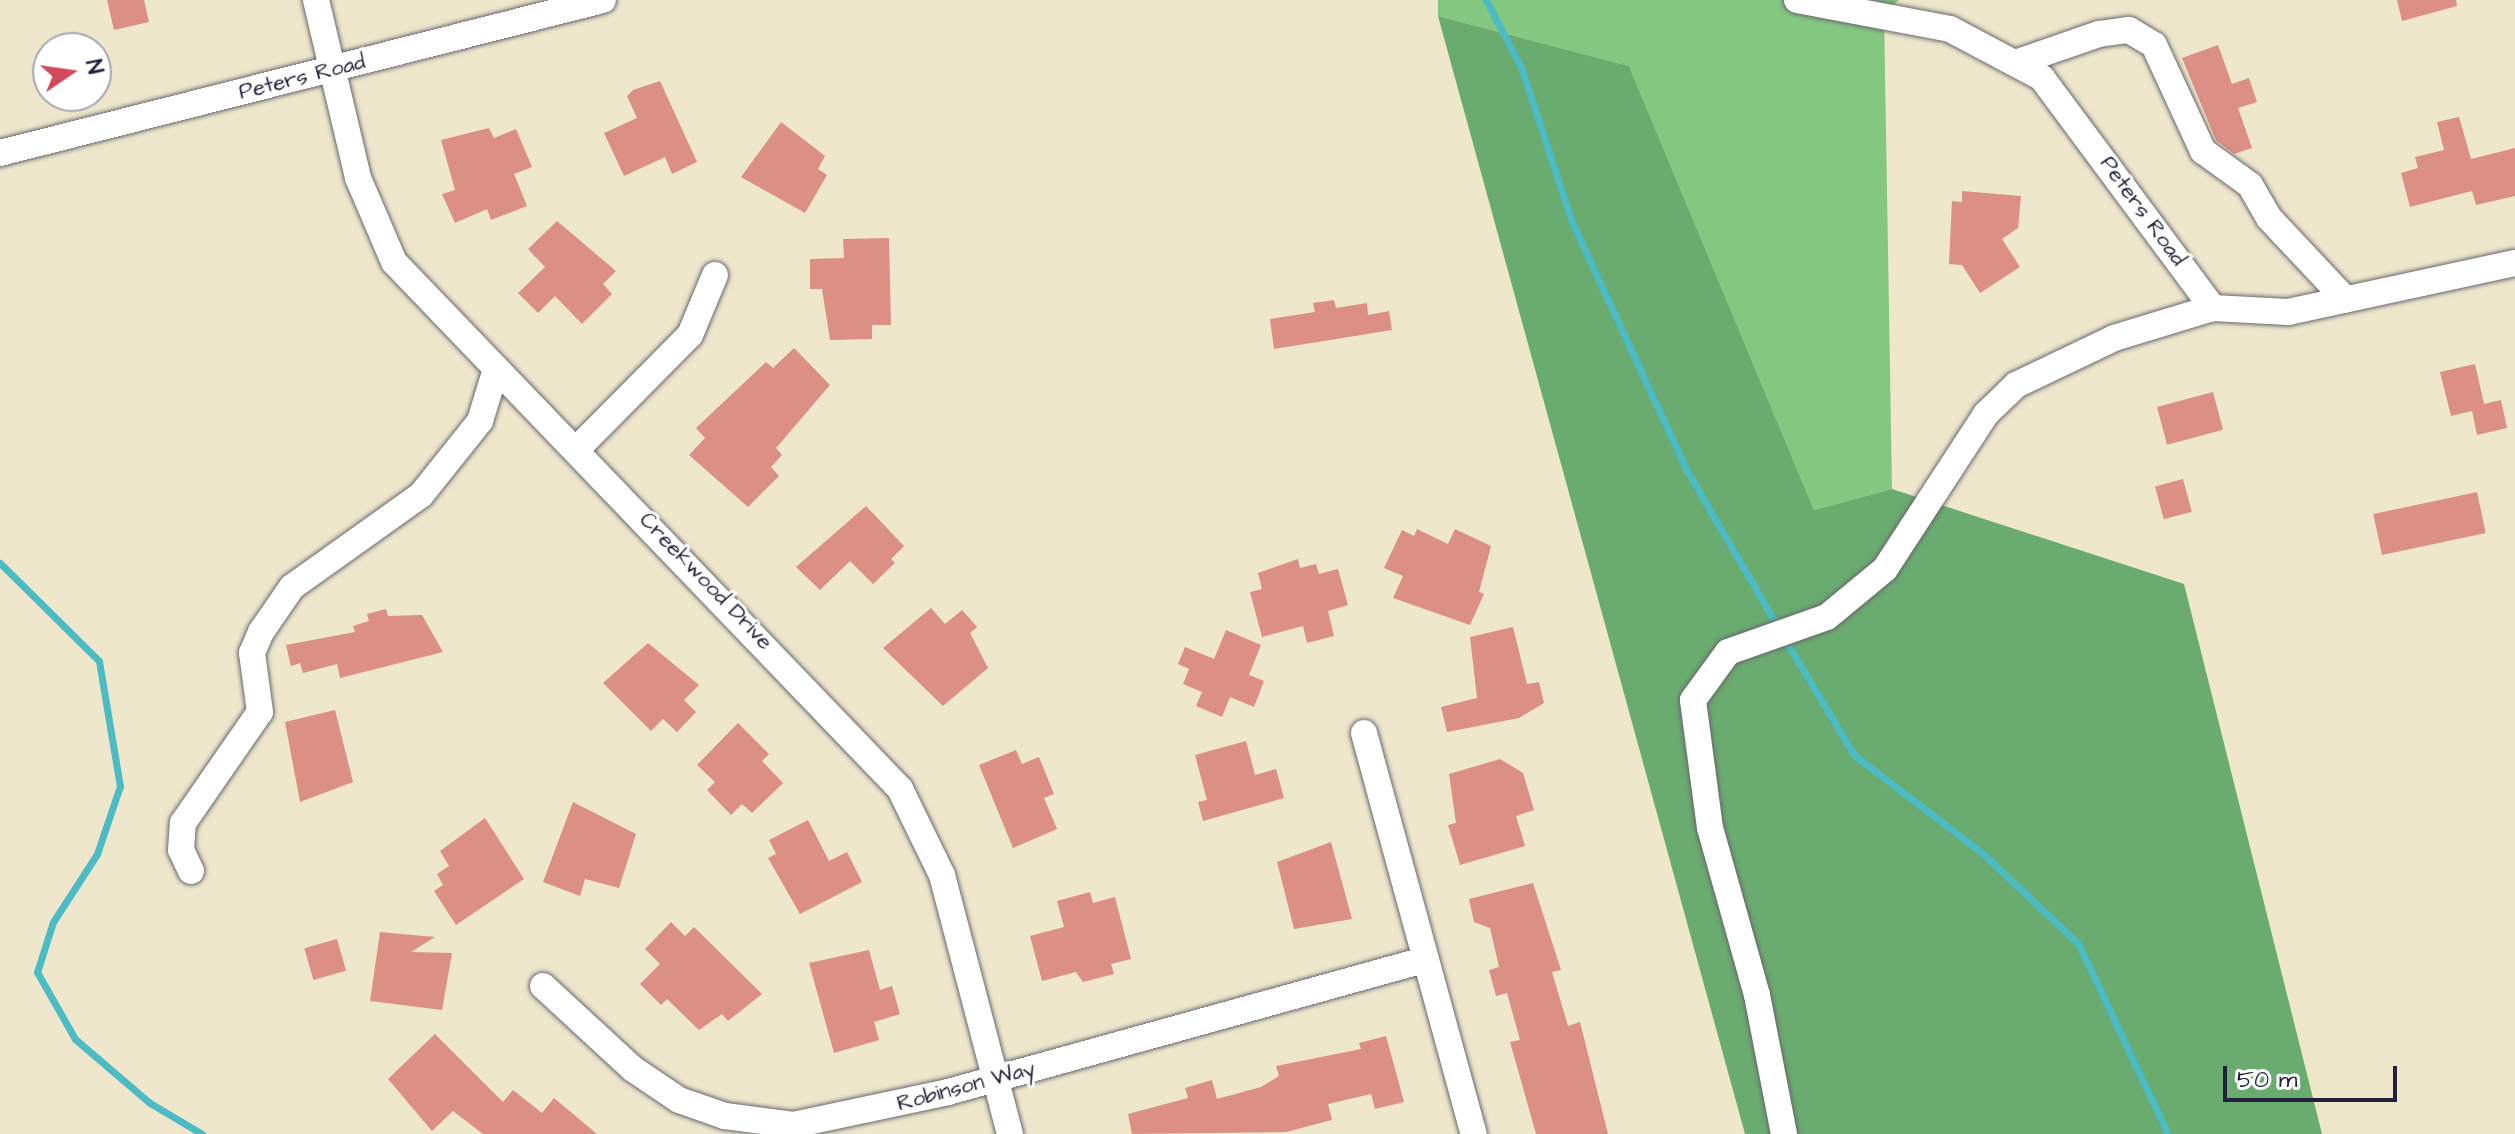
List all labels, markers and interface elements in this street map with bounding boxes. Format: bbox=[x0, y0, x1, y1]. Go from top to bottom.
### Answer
north arrow bbox=[32, 32, 112, 112]
street label: Peters Road bbox=[236, 49, 368, 105]
text: N bbox=[77, 57, 111, 77]
street label: Peters Road bbox=[2094, 151, 2192, 271]
street label: Creekwood Drive bbox=[634, 507, 778, 655]
scale bar bbox=[2227, 1050, 2401, 1100]
street label: Robinson Way bbox=[894, 1055, 1038, 1117]
text: 50 m bbox=[2237, 1063, 2297, 1097]

